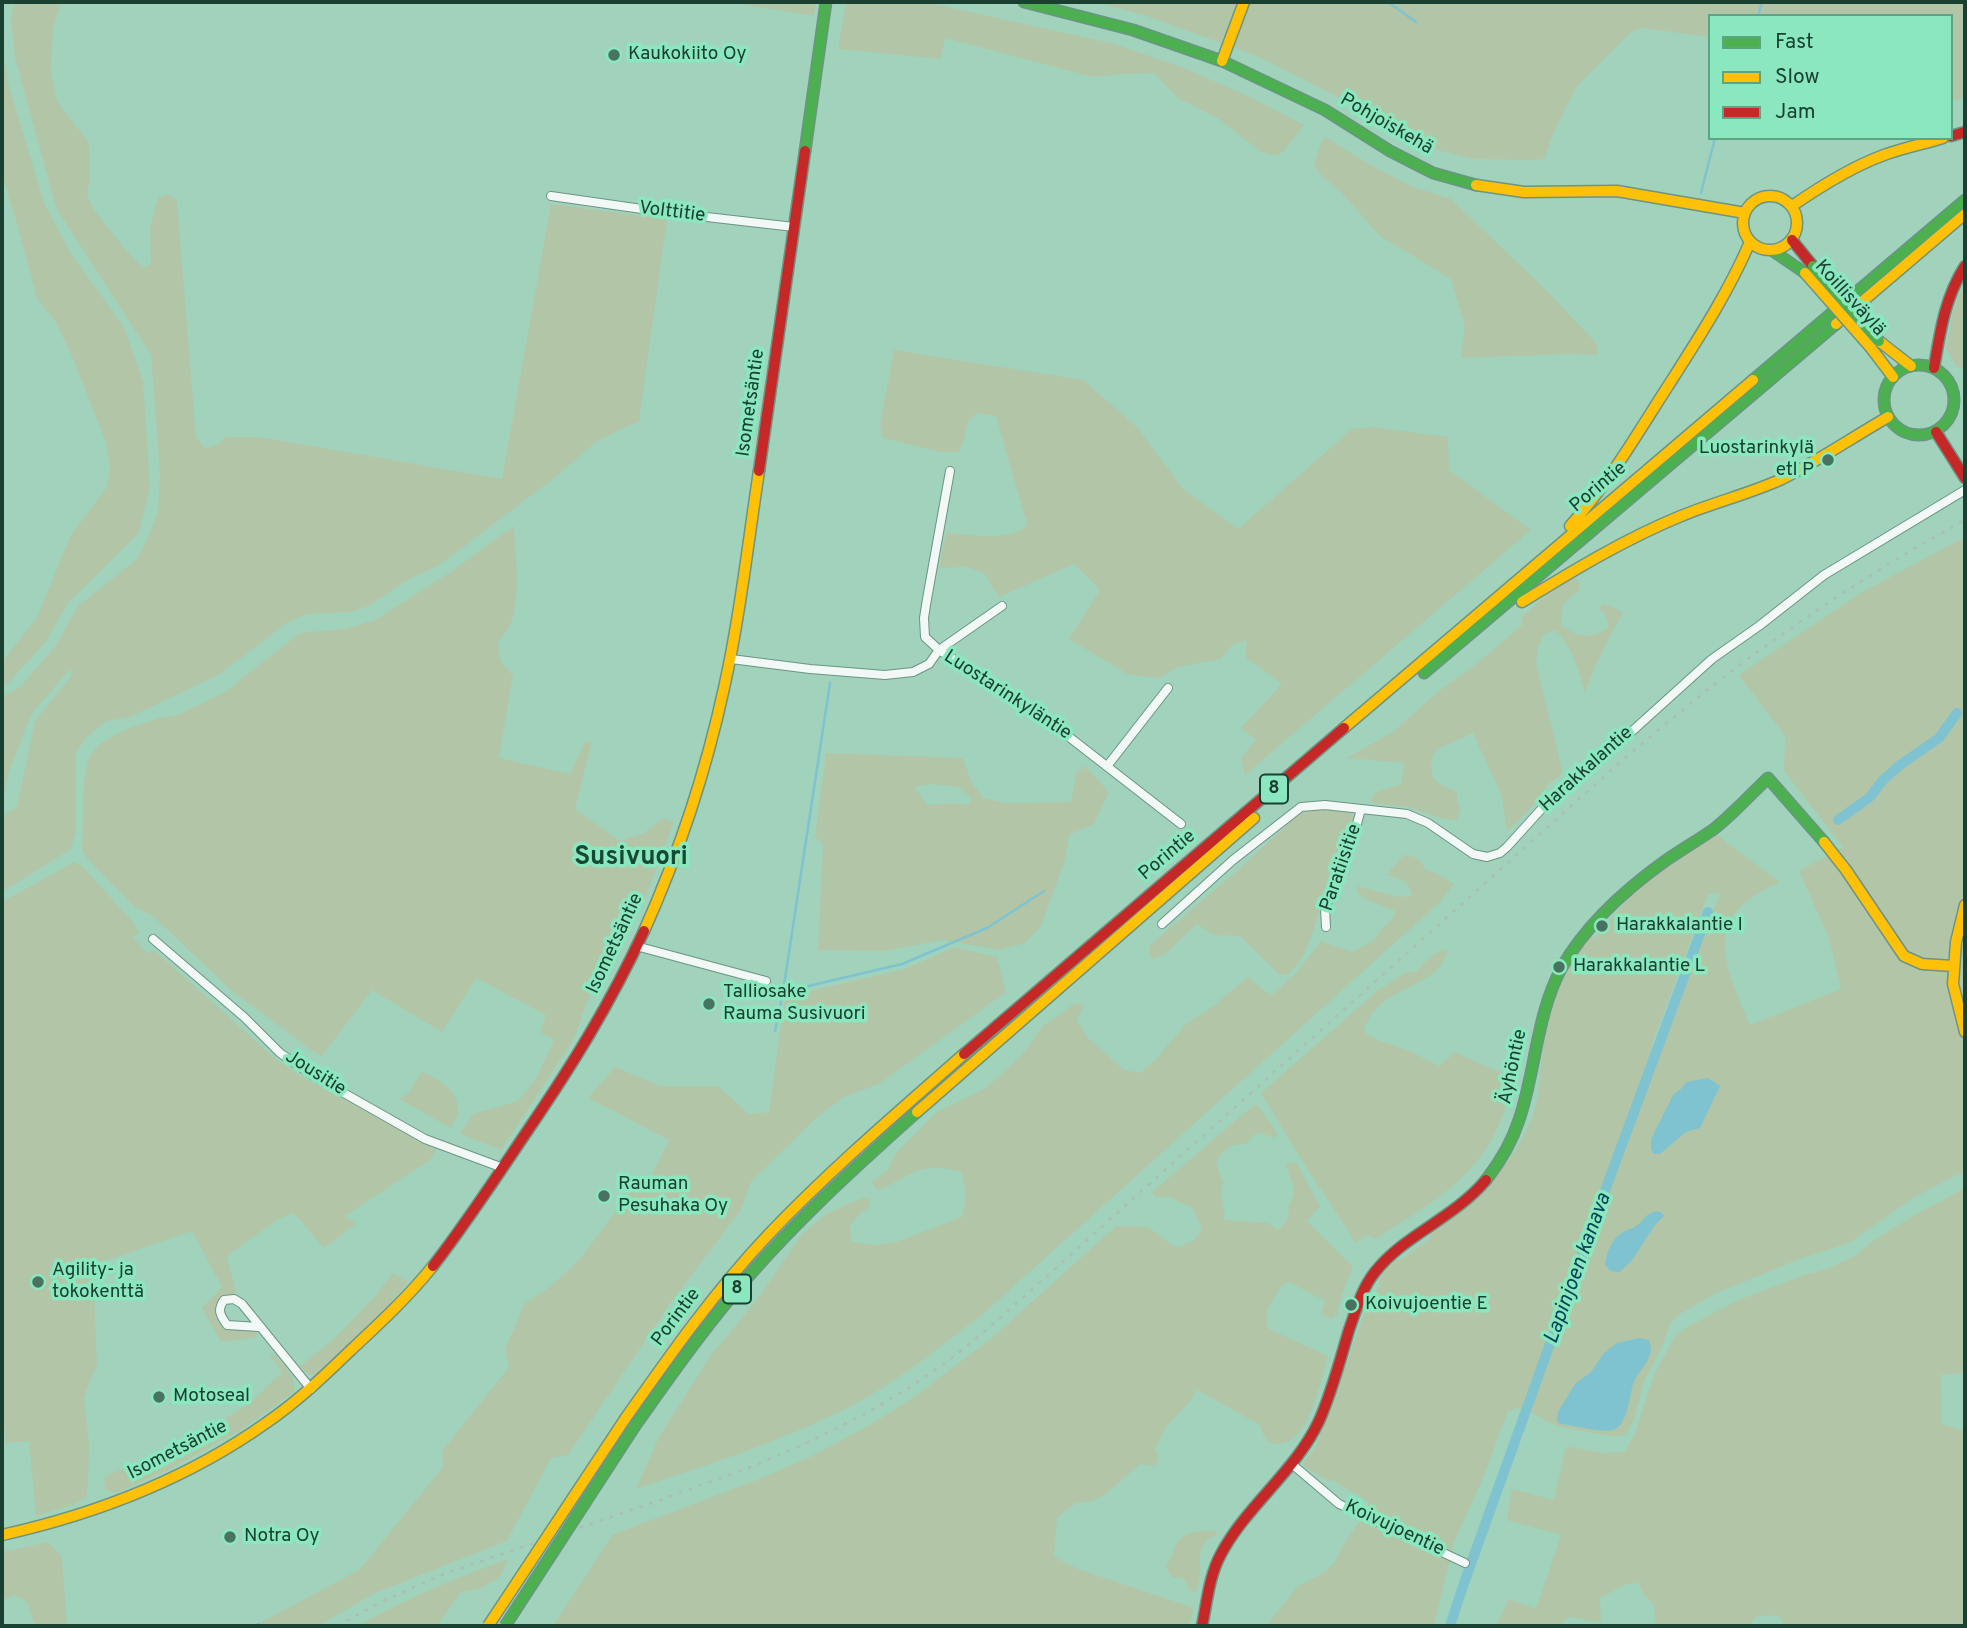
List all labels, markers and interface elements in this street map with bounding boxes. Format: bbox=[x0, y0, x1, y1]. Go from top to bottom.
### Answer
legend bbox=[1708, 14, 1953, 140]
text: Fast bbox=[1775, 29, 1814, 56]
place label: Kaukokiito Oy bbox=[628, 44, 747, 66]
marker: Kaukokiito Oy bbox=[606, 47, 622, 63]
text: Slow bbox=[1775, 64, 1820, 91]
street label: Pohjoiskehä bbox=[1335, 89, 1437, 161]
text: Jam bbox=[1775, 99, 1816, 126]
street label: Volttitie bbox=[638, 198, 706, 228]
street label: Koillisväylä bbox=[1809, 256, 1889, 342]
street label: Isometsäntie bbox=[733, 348, 771, 458]
place label: Luostarinkylä etl P bbox=[1699, 438, 1814, 482]
marker: Luostarinkylä etl P bbox=[1820, 452, 1836, 468]
street label: Porintie bbox=[1566, 458, 1632, 518]
street label: Luostarinkyläntie bbox=[939, 646, 1075, 746]
street label: Harakkalantie bbox=[1536, 722, 1638, 818]
road number: 8 bbox=[1260, 774, 1288, 804]
street label: Paratiisitie bbox=[1316, 821, 1368, 915]
street label: Porintie bbox=[1135, 826, 1201, 886]
district label: Susivuori bbox=[574, 843, 688, 875]
street label: Isometsäntie bbox=[583, 890, 649, 998]
place label: Harakkalantie I bbox=[1616, 915, 1743, 937]
marker: Harakkalantie I bbox=[1594, 918, 1610, 934]
place label: Harakkalantie L bbox=[1573, 956, 1705, 978]
marker: Harakkalantie L bbox=[1551, 959, 1567, 975]
place label: Talliosake Rauma Susivuori bbox=[723, 982, 866, 1026]
marker: Talliosake Rauma Susivuori bbox=[701, 996, 717, 1012]
street label: Äyhöntie bbox=[1495, 1027, 1533, 1107]
street label: Jousitie bbox=[280, 1047, 350, 1101]
place label: Rauman Pesuhaka Oy bbox=[618, 1174, 728, 1218]
marker: Rauman Pesuhaka Oy bbox=[596, 1188, 612, 1204]
water label: Lapinjoen kanava bbox=[1540, 1190, 1618, 1348]
place label: Agility- ja tokokenttä bbox=[52, 1260, 144, 1304]
marker: Agility- ja tokokenttä bbox=[30, 1274, 46, 1290]
road number: 8 bbox=[723, 1274, 751, 1304]
street label: Porintie bbox=[648, 1284, 706, 1352]
place label: Koivujoentie E bbox=[1365, 1294, 1488, 1316]
marker: Koivujoentie E bbox=[1343, 1297, 1359, 1313]
place label: Motoseal bbox=[173, 1386, 250, 1408]
marker: Motoseal bbox=[151, 1389, 167, 1405]
street label: Isometsäntie bbox=[124, 1416, 232, 1486]
street label: Koivujoentie bbox=[1341, 1496, 1447, 1562]
place label: Notra Oy bbox=[244, 1526, 320, 1548]
marker: Notra Oy bbox=[222, 1529, 238, 1545]

